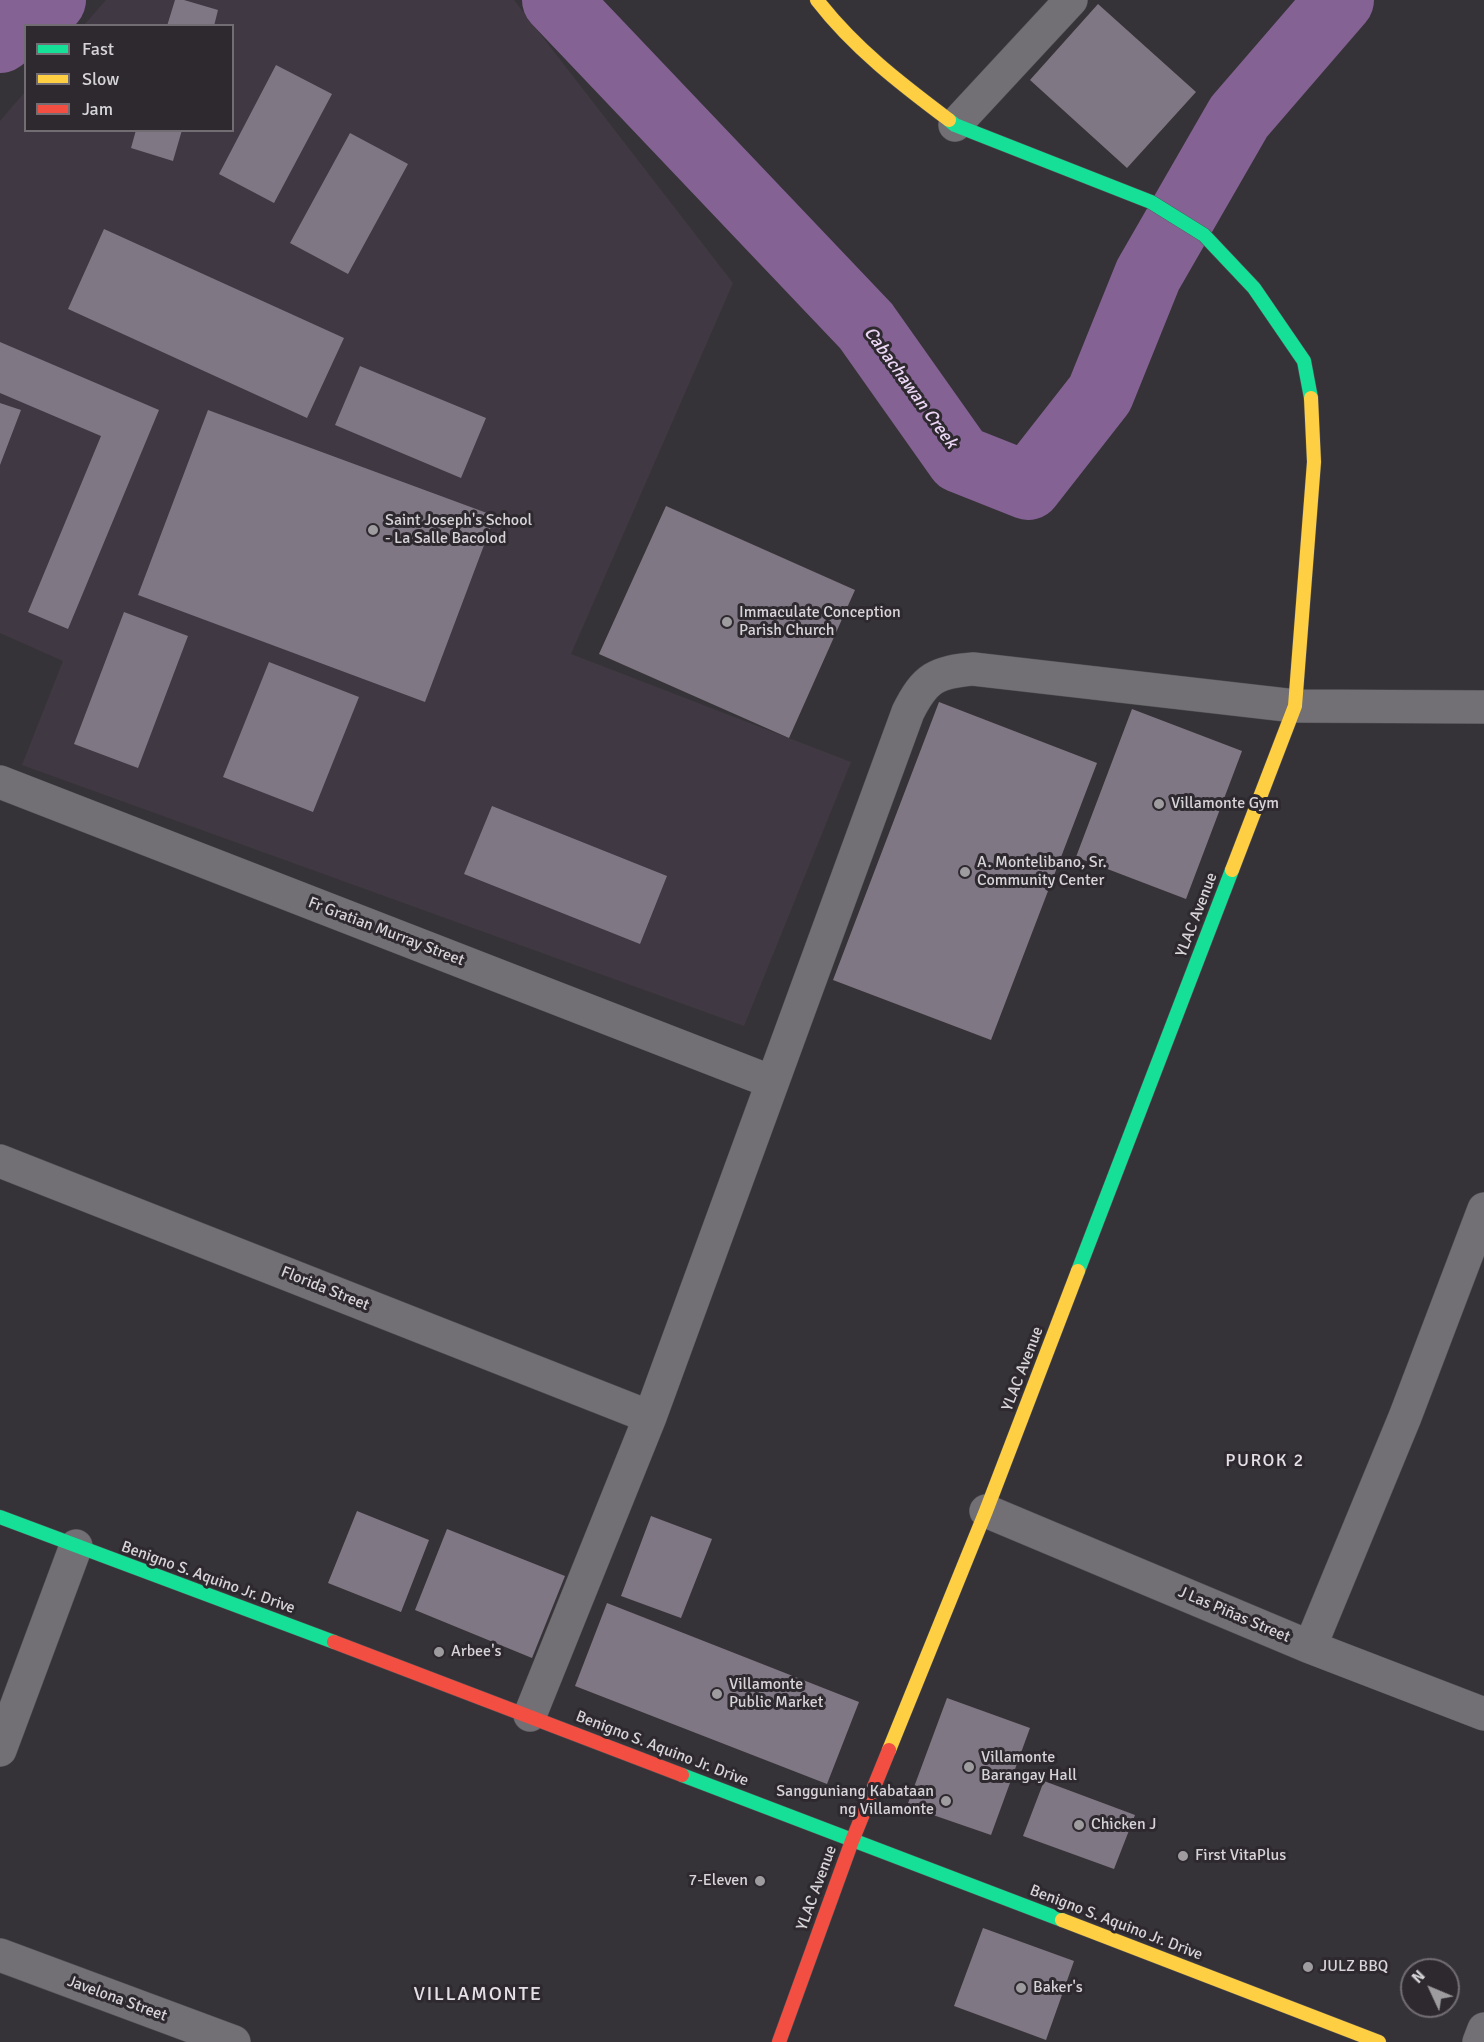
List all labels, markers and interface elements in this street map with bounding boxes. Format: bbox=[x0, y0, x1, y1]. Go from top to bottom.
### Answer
legend bbox=[24, 24, 234, 132]
text: Fast bbox=[82, 38, 114, 60]
text: Slow bbox=[82, 68, 119, 90]
text: Jam bbox=[82, 98, 113, 120]
water label: Cabachawan Creek bbox=[858, 323, 962, 453]
place label: Saint Joseph's School - La Salle Bacolod bbox=[385, 511, 532, 549]
marker: Saint Joseph's School - La Salle Bacolod bbox=[366, 523, 380, 537]
place label: Immaculate Conception Parish Church bbox=[739, 603, 901, 641]
marker: Immaculate Conception Parish Church bbox=[720, 615, 734, 629]
place label: Villamonte Gym bbox=[1171, 794, 1279, 814]
marker: Villamonte Gym bbox=[1152, 797, 1166, 811]
place label: A. Montelibano, Sr. Community Center bbox=[977, 853, 1107, 891]
marker: A. Montelibano, Sr. Community Center bbox=[958, 865, 972, 879]
street label: YLAC Avenue bbox=[1172, 870, 1222, 960]
street label: Fr Gratian Murray Street bbox=[305, 893, 467, 971]
street label: Florida Street bbox=[278, 1263, 372, 1315]
street label: YLAC Avenue bbox=[998, 1324, 1048, 1414]
district label: PUROK 2 bbox=[1225, 1450, 1305, 1472]
street label: Benigno S. Aquino Jr. Drive bbox=[118, 1538, 298, 1618]
street label: J Las Piñas Street bbox=[1175, 1583, 1293, 1647]
place label: Arbee's bbox=[451, 1642, 501, 1662]
marker: Arbee's bbox=[432, 1645, 446, 1659]
place label: Villamonte Public Market bbox=[729, 1675, 823, 1713]
marker: Villamonte Public Market bbox=[710, 1687, 724, 1701]
street label: Benigno S. Aquino Jr. Drive bbox=[573, 1707, 751, 1791]
place label: Villamonte Barangay Hall bbox=[981, 1748, 1077, 1786]
marker: Villamonte Barangay Hall bbox=[962, 1760, 976, 1774]
place label: Sangguniang Kabataan ng Villamonte bbox=[776, 1782, 934, 1820]
marker: Sangguniang Kabataan ng Villamonte bbox=[939, 1794, 953, 1808]
place label: Chicken J bbox=[1091, 1815, 1156, 1835]
marker: Chicken J bbox=[1072, 1818, 1086, 1832]
street label: YLAC Avenue bbox=[793, 1843, 841, 1933]
place label: First VitaPlus bbox=[1195, 1846, 1286, 1866]
marker: First VitaPlus bbox=[1176, 1849, 1190, 1863]
place label: 7-Eleven bbox=[689, 1871, 748, 1891]
marker: 7-Eleven bbox=[753, 1874, 767, 1888]
street label: Benigno S. Aquino Jr. Drive bbox=[1027, 1881, 1205, 1965]
place label: JULZ BBQ bbox=[1320, 1957, 1388, 1977]
north arrow bbox=[1400, 1958, 1460, 2018]
marker: JULZ BBQ bbox=[1301, 1960, 1315, 1974]
text: N bbox=[1407, 1966, 1430, 1988]
street label: Javelona Street bbox=[65, 1972, 169, 2026]
place label: Baker's bbox=[1033, 1978, 1083, 1998]
marker: Baker's bbox=[1014, 1981, 1028, 1995]
district label: VILLAMONTE bbox=[413, 1983, 543, 2007]

